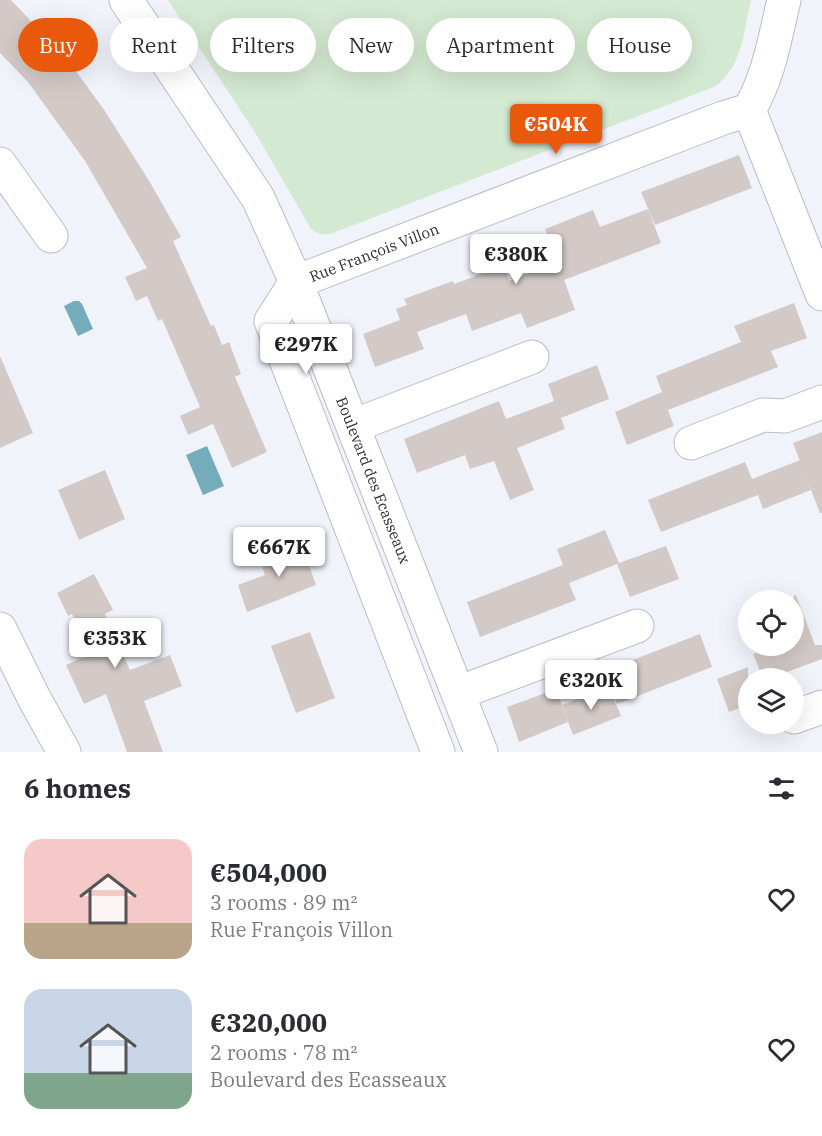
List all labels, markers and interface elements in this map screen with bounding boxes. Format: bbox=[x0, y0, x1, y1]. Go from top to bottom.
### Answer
chip: Buy bbox=[18, 18, 98, 72]
chip: Rent bbox=[110, 18, 198, 72]
chip: Filters bbox=[210, 18, 316, 72]
chip: New bbox=[328, 18, 414, 72]
chip: Apartment bbox=[426, 18, 575, 72]
chip: House bbox=[587, 18, 692, 72]
pin: €504K bbox=[514, 104, 598, 155]
text: €504K bbox=[524, 110, 588, 137]
street label: Rue François Villon bbox=[306, 218, 442, 286]
pin: €380K bbox=[474, 234, 558, 285]
text: €380K bbox=[484, 240, 548, 267]
pin: €297K bbox=[264, 324, 348, 375]
text: €297K bbox=[274, 330, 338, 357]
street label: Boulevard des Ecasseaux bbox=[333, 394, 415, 566]
pin: €667K bbox=[237, 527, 321, 578]
text: €667K bbox=[247, 533, 311, 560]
map controls bbox=[738, 590, 804, 734]
button: locate bbox=[738, 590, 804, 656]
pin: €353K bbox=[73, 618, 157, 669]
text: €353K bbox=[83, 624, 147, 651]
pin: €320K bbox=[549, 660, 633, 711]
text: €320K bbox=[559, 666, 623, 693]
button: layers bbox=[738, 668, 804, 734]
text: 6 homes bbox=[24, 771, 131, 805]
icon: filters bbox=[765, 772, 798, 805]
text: €504,000 bbox=[210, 855, 327, 889]
icon: home bbox=[72, 863, 144, 935]
icon: heart bbox=[765, 883, 798, 916]
text: 3 rooms · 89 m² bbox=[210, 889, 357, 916]
text: Rue François Villon bbox=[210, 916, 393, 943]
text: €320,000 bbox=[210, 1005, 327, 1039]
icon: home bbox=[72, 1013, 144, 1085]
icon: heart bbox=[765, 1033, 798, 1066]
text: 2 rooms · 78 m² bbox=[210, 1039, 357, 1066]
text: Boulevard des Ecasseaux bbox=[210, 1066, 447, 1093]

